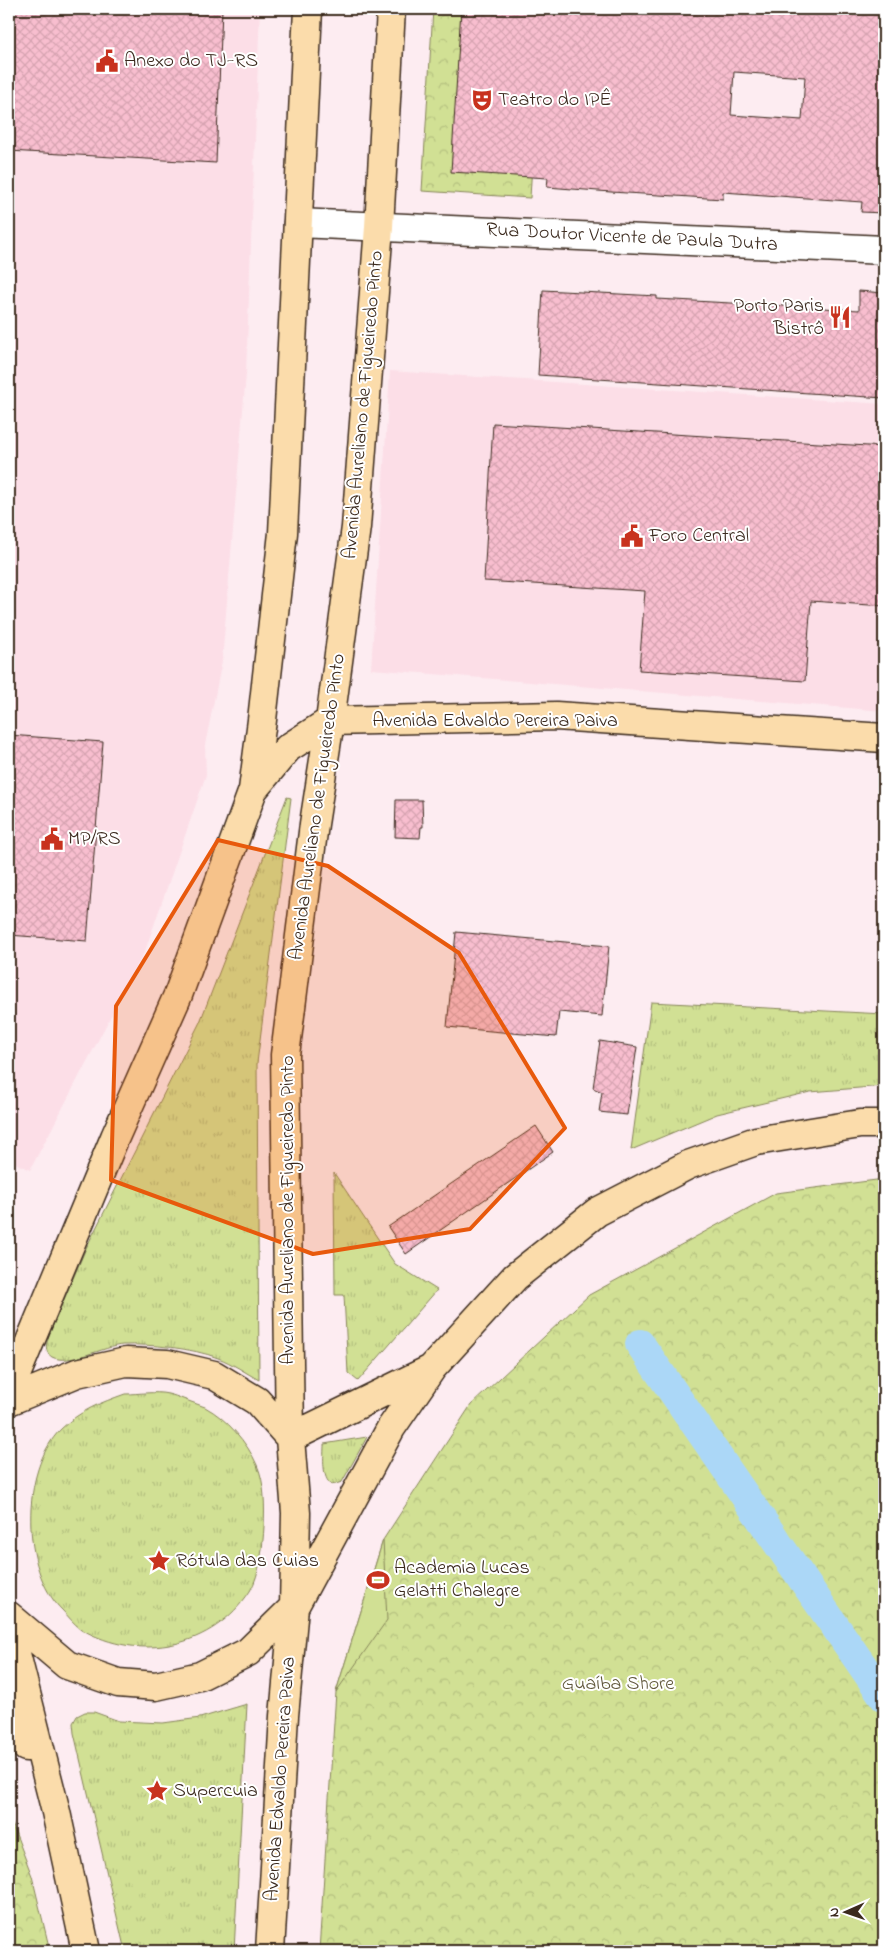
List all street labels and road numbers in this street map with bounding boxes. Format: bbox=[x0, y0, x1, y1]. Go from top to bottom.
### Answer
street label: Rua Doutor Vicente de Paula Dutra bbox=[485, 216, 779, 260]
street label: Avenida Aureliano de Figueiredo Pinto bbox=[336, 250, 393, 560]
street label: Avenida Aureliano de Figueiredo Pinto bbox=[282, 652, 355, 962]
street label: Avenida Edvaldo Pereira Paiva bbox=[372, 707, 618, 736]
street label: Avenida Aureliano de Figueiredo Pinto bbox=[274, 1055, 304, 1365]
street label: Avenida Edvaldo Pereira Paiva bbox=[258, 1656, 304, 1902]

